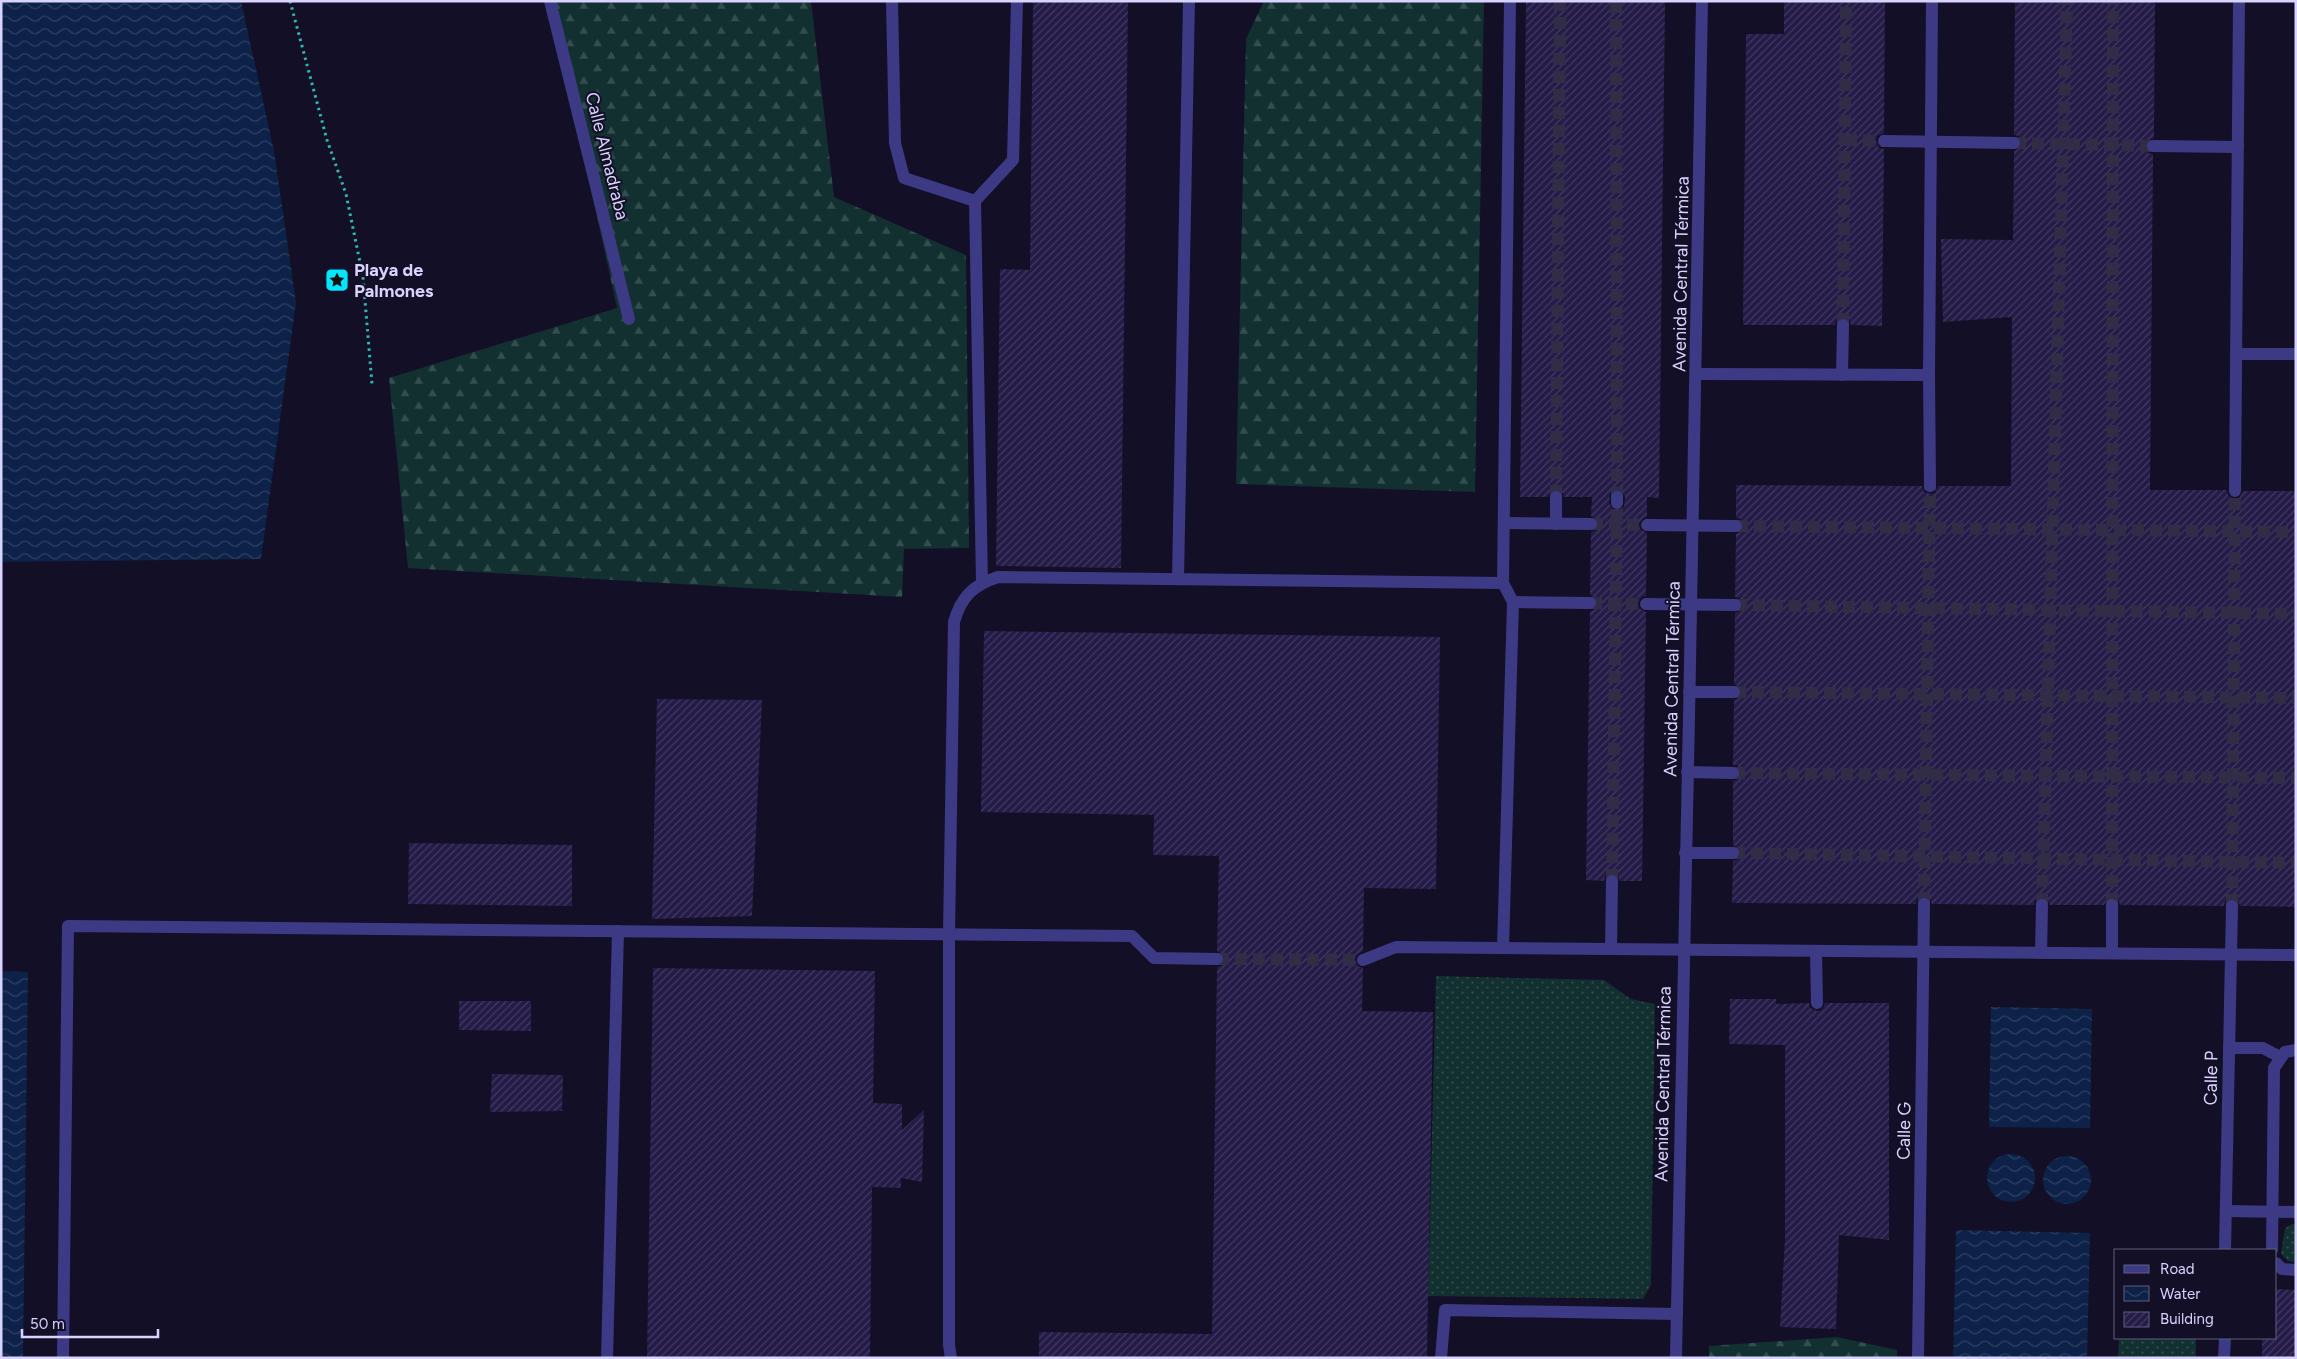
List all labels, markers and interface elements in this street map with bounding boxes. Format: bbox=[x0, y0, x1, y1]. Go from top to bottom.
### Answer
street label: Calle Almadraba bbox=[581, 90, 633, 222]
street label: Avenida Central Térmica bbox=[1668, 176, 1694, 372]
place label: Playa de Palmones bbox=[354, 259, 434, 302]
place icon: Playa de Palmones bbox=[324, 267, 350, 293]
street label: Avenida Central Térmica bbox=[1659, 581, 1685, 777]
street label: Avenida Central Térmica bbox=[1650, 986, 1676, 1182]
street label: Calle P bbox=[2200, 1050, 2222, 1106]
street label: Calle G bbox=[1892, 1101, 1916, 1160]
legend bbox=[2114, 1249, 2277, 1339]
text: Road bbox=[2160, 1260, 2195, 1278]
text: Water bbox=[2160, 1285, 2200, 1303]
scale bar bbox=[22, 1306, 159, 1338]
text: Building bbox=[2160, 1310, 2214, 1328]
text: 50 m bbox=[30, 1315, 65, 1333]

